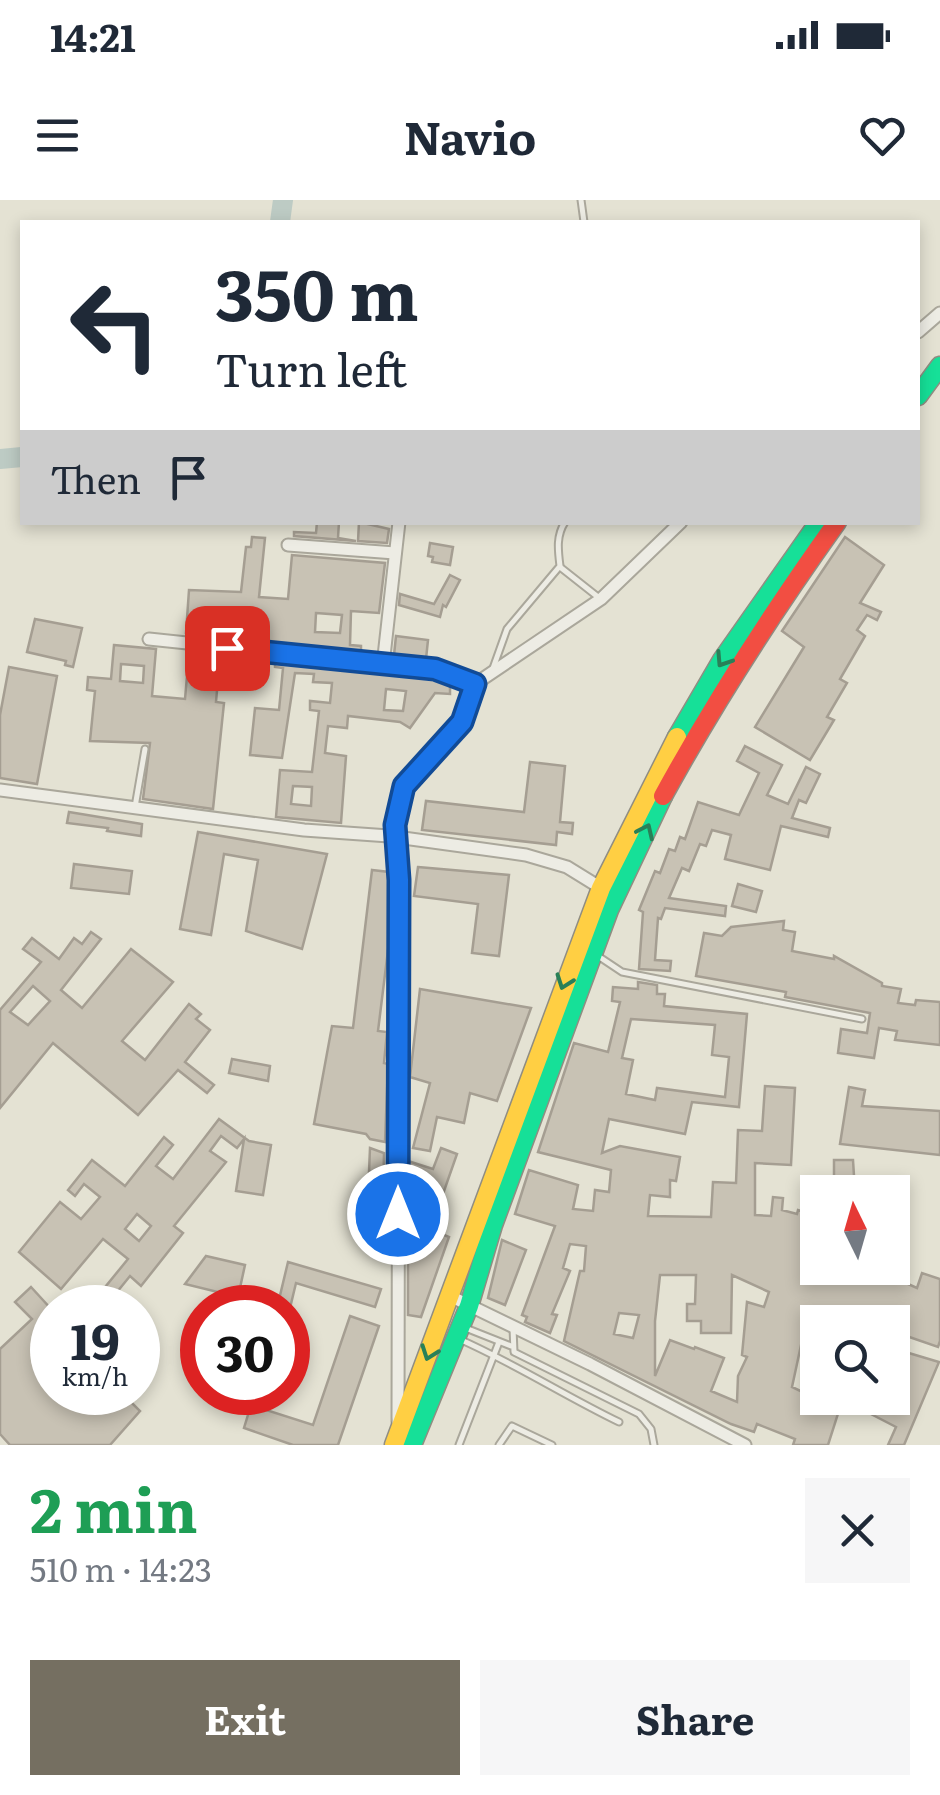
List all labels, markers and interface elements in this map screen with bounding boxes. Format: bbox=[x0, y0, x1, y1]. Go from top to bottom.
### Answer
text: 14:21 bbox=[50, 7, 136, 64]
text: Navio bbox=[404, 102, 536, 169]
icon: menu bbox=[30, 108, 85, 163]
icon: heart bbox=[855, 108, 910, 163]
text: 350 m bbox=[215, 239, 419, 343]
icon: left bbox=[50, 260, 180, 390]
text: Turn left bbox=[215, 334, 407, 401]
text: Then bbox=[50, 449, 141, 506]
icon: arrive bbox=[161, 450, 216, 505]
pin bbox=[185, 606, 270, 691]
icon: arrive bbox=[200, 621, 255, 676]
one-way arrow bbox=[716, 649, 735, 667]
one-way arrow bbox=[633, 823, 653, 841]
one-way arrow bbox=[555, 972, 576, 989]
position arrow bbox=[346, 1162, 450, 1266]
north arrow bbox=[800, 1175, 910, 1285]
map controls bbox=[800, 1175, 910, 1415]
speed limit sign: 30 bbox=[180, 1285, 310, 1415]
text: 19 bbox=[70, 1301, 120, 1375]
button: search bbox=[800, 1305, 910, 1415]
one-way arrow bbox=[420, 1343, 441, 1360]
text: km/h bbox=[62, 1357, 128, 1394]
text: 2 min bbox=[30, 1462, 198, 1551]
button: close bbox=[805, 1478, 910, 1583]
text: 510 m · 14:23 bbox=[30, 1544, 212, 1592]
button: Exit bbox=[30, 1660, 460, 1775]
button: Share bbox=[480, 1660, 910, 1775]

